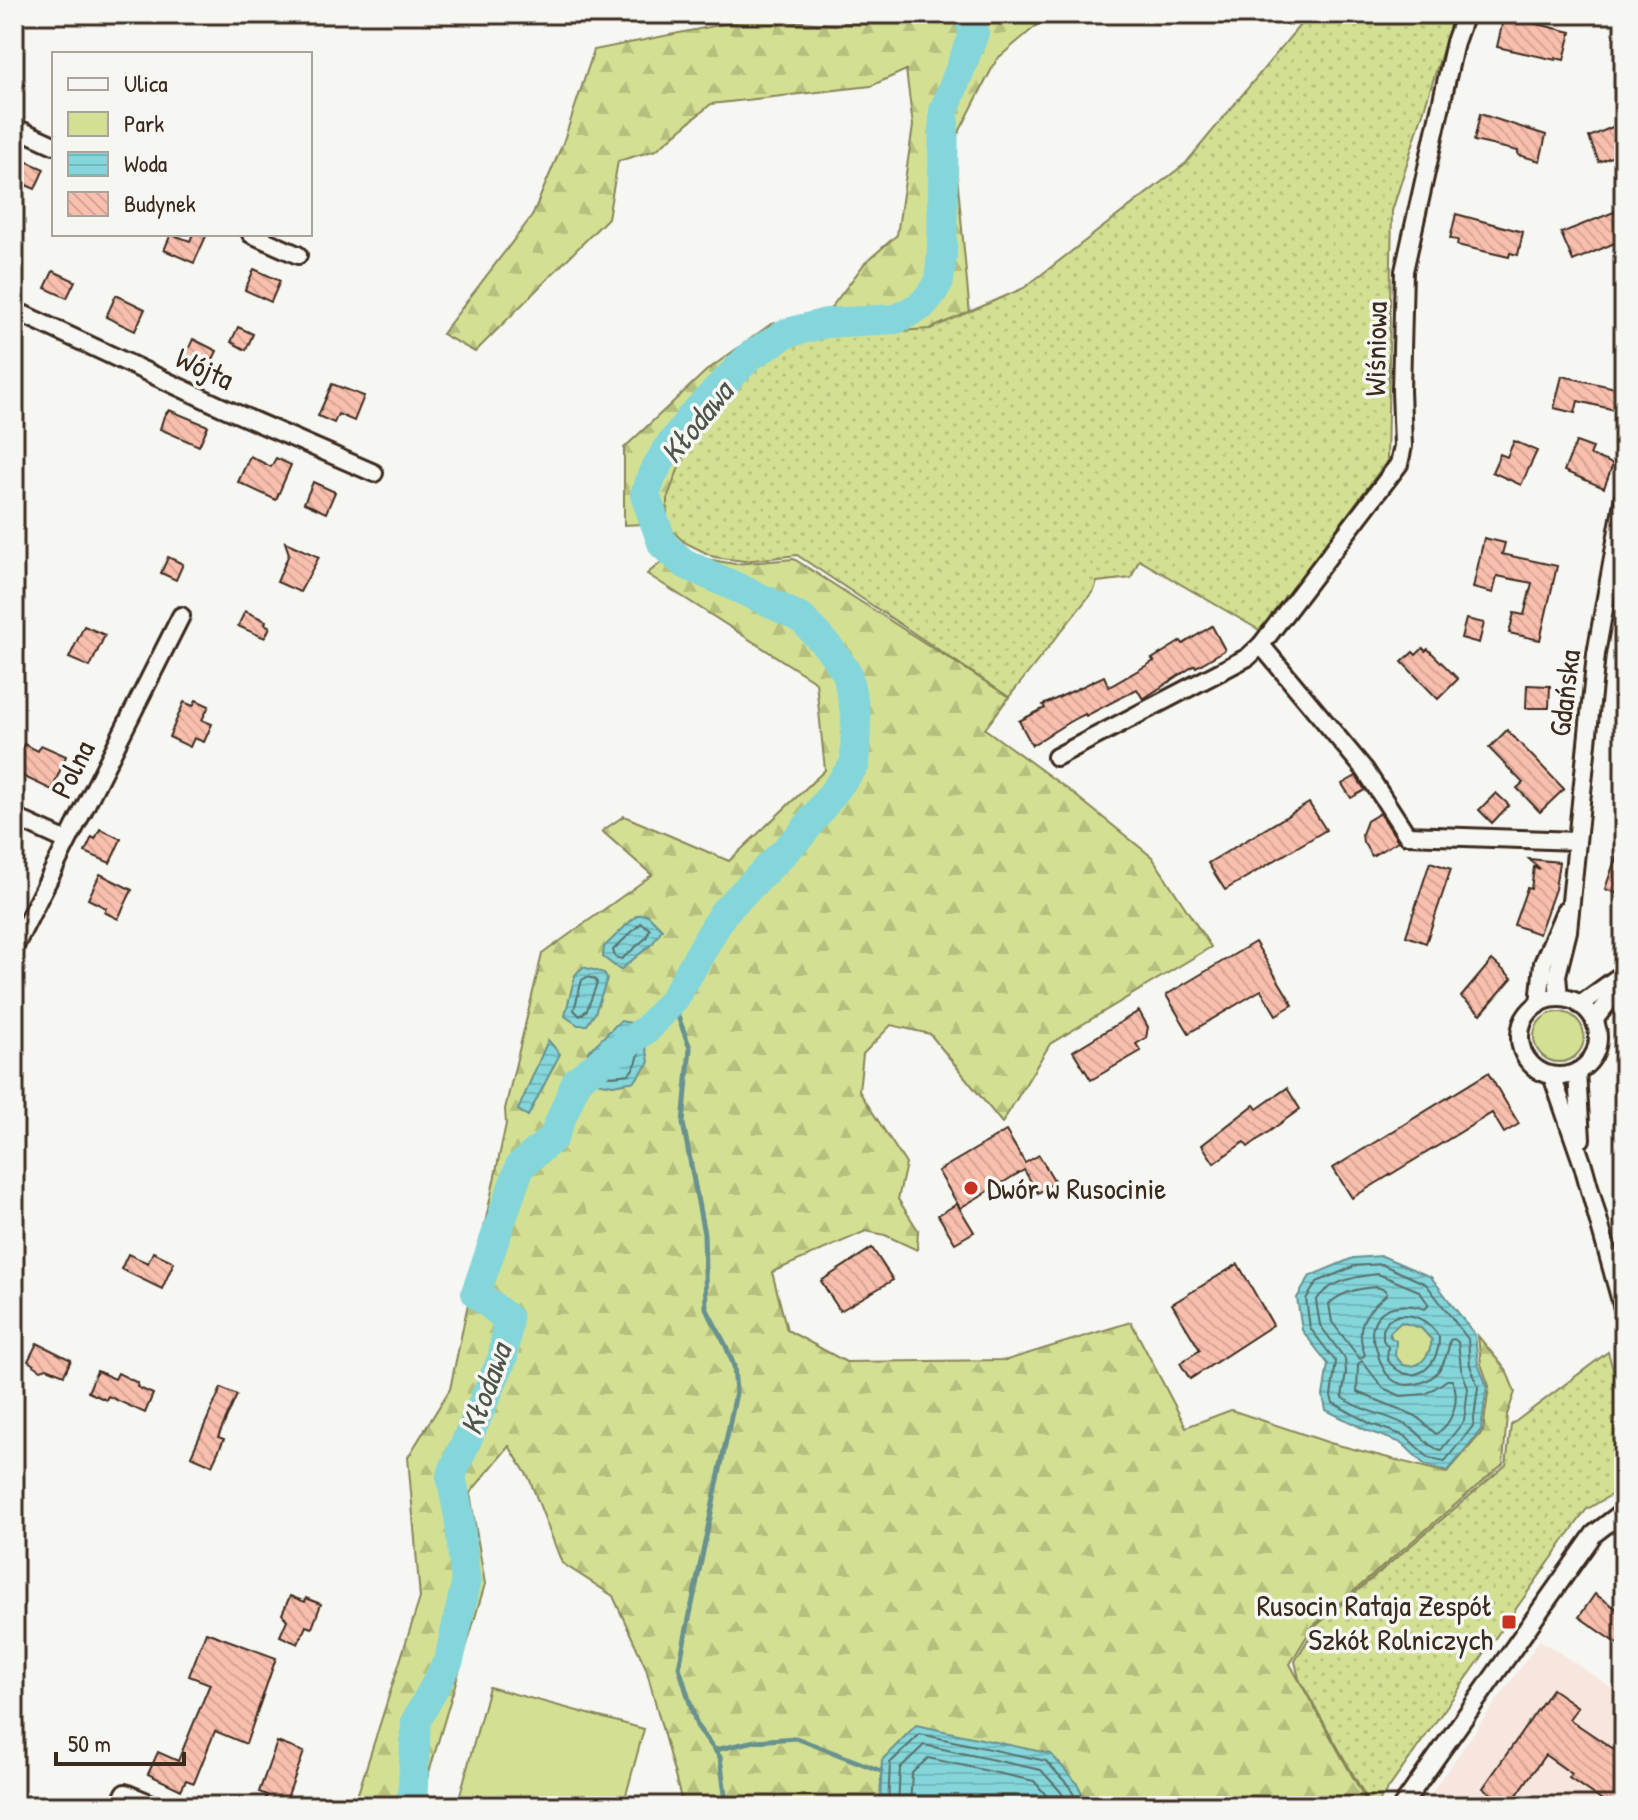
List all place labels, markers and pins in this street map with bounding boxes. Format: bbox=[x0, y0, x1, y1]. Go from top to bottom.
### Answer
place label: Dwór w Rusocinie bbox=[987, 1168, 1166, 1208]
marker: Dwór w Rusocinie bbox=[962, 1179, 980, 1197]
place label: Rusocin Rataja Zespół Szkół Rolniczych bbox=[1257, 1585, 1493, 1659]
marker: Rusocin Rataja Zespół Szkół Rolniczych bbox=[1500, 1613, 1518, 1631]

